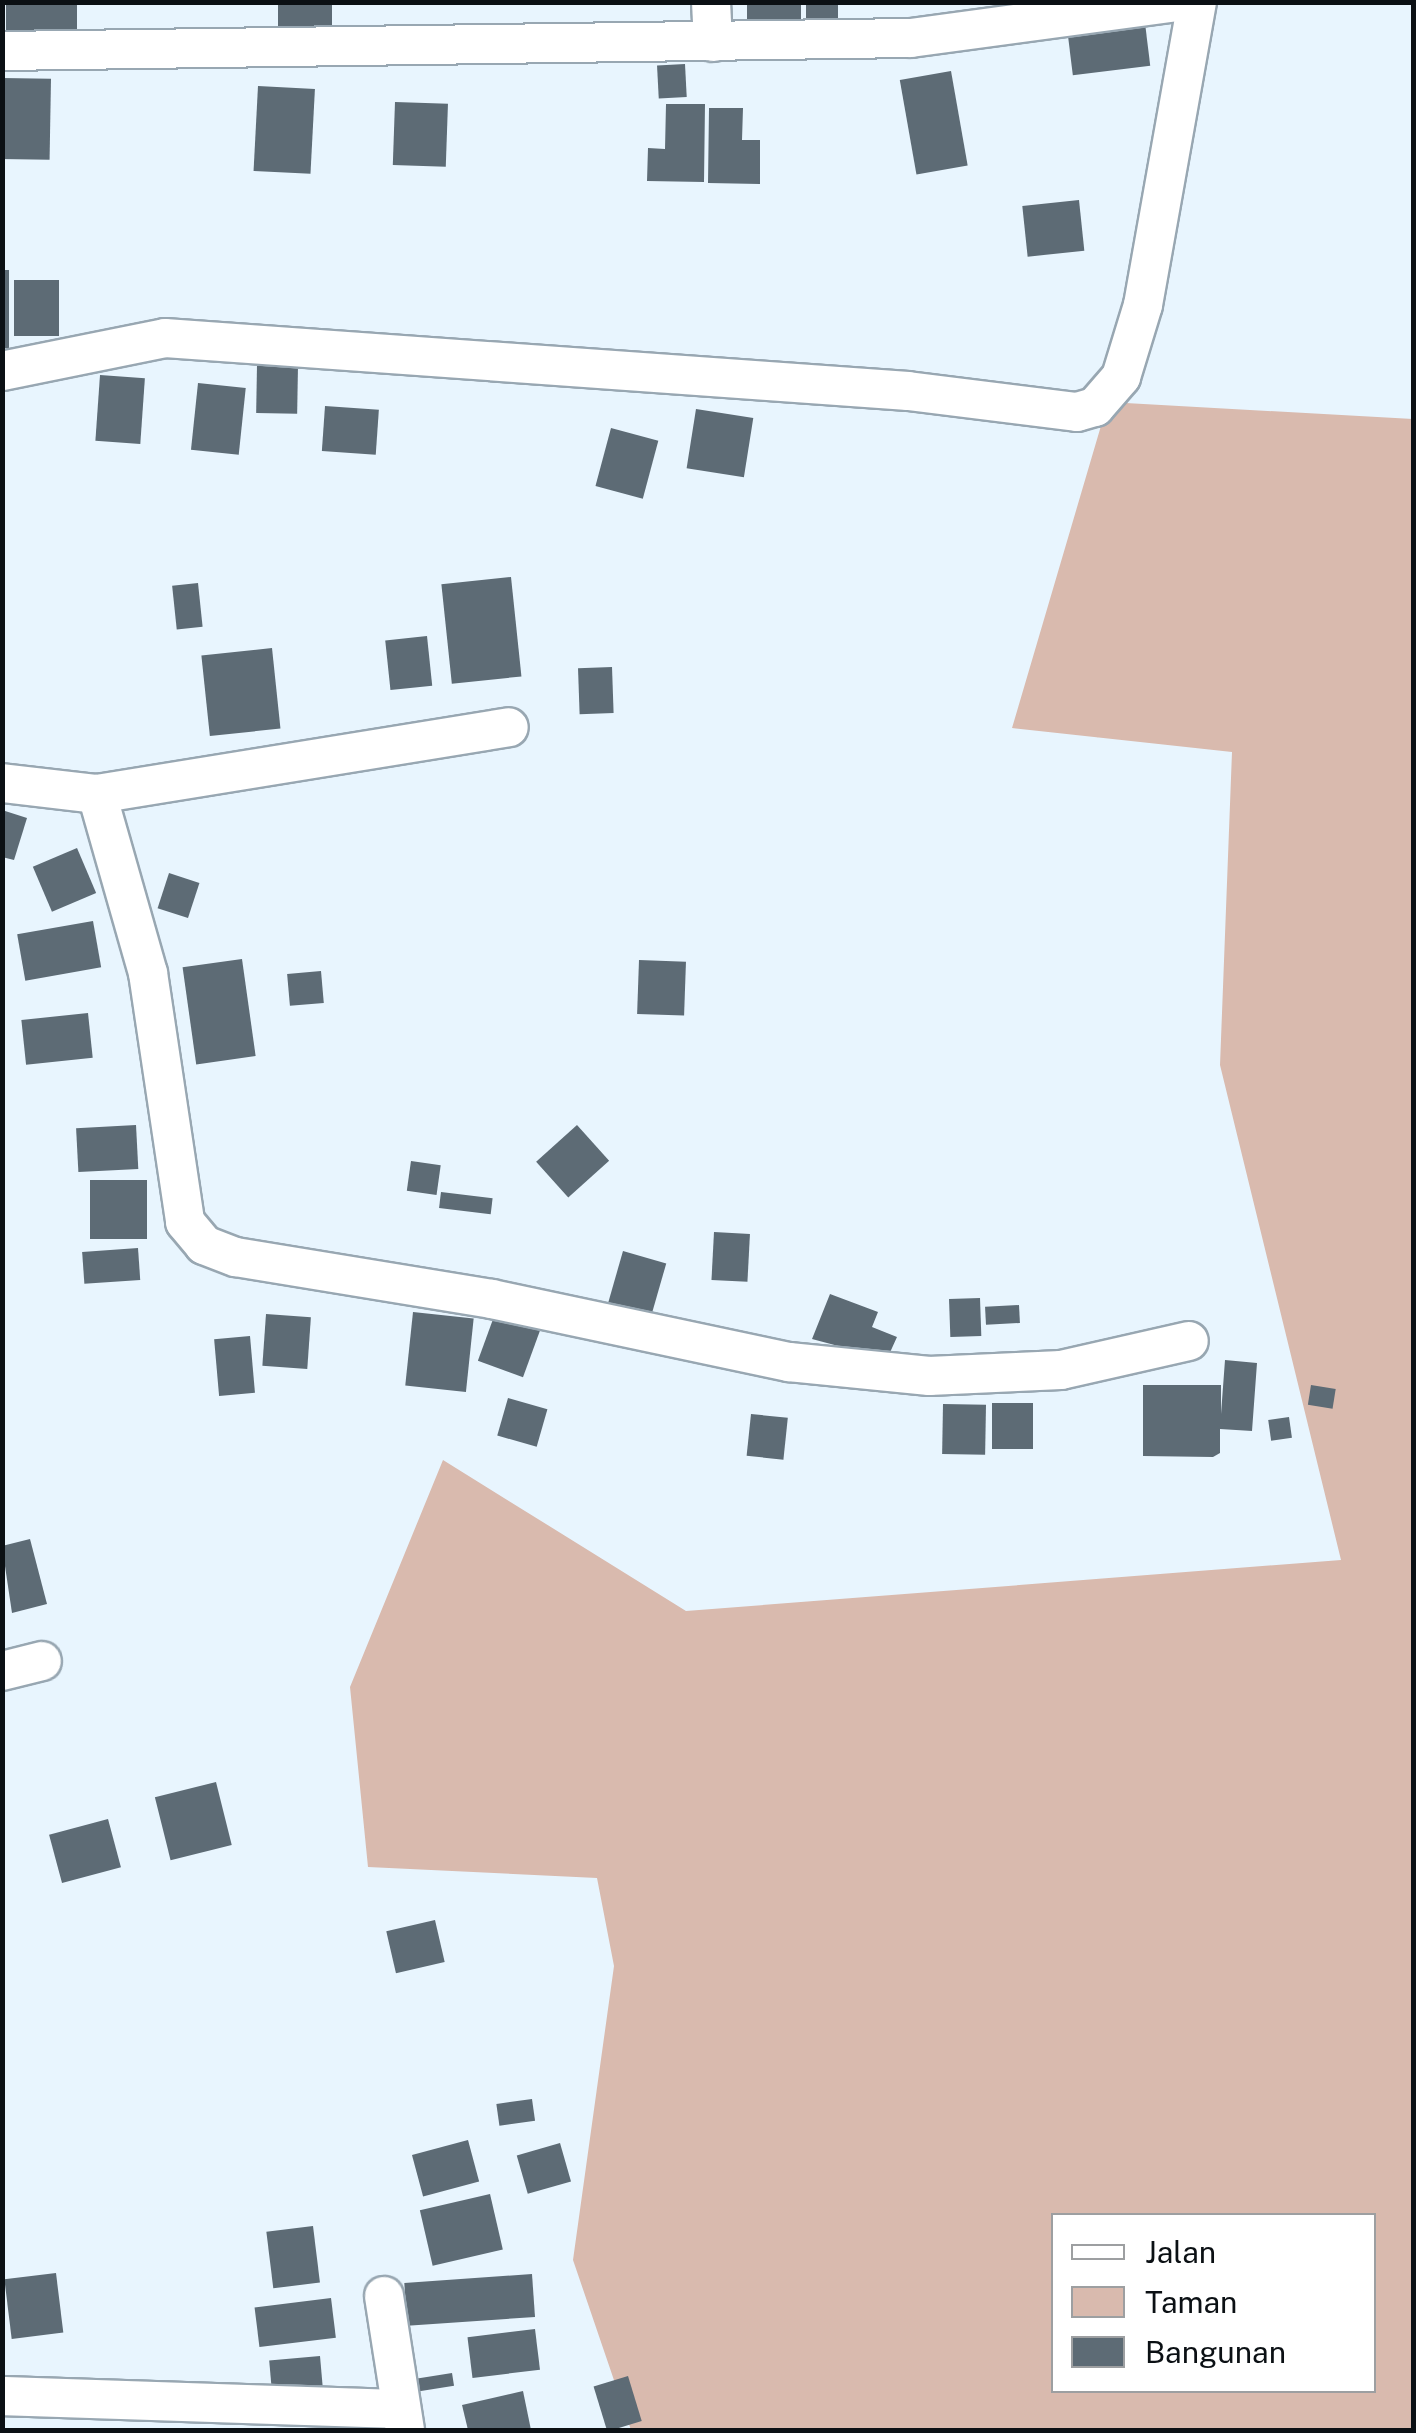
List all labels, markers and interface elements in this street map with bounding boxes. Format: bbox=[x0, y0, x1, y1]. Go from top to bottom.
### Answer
legend bbox=[1051, 2213, 1376, 2393]
text: Jalan bbox=[1145, 2234, 1216, 2270]
text: Taman bbox=[1145, 2284, 1237, 2320]
text: Bangunan bbox=[1145, 2334, 1286, 2370]

